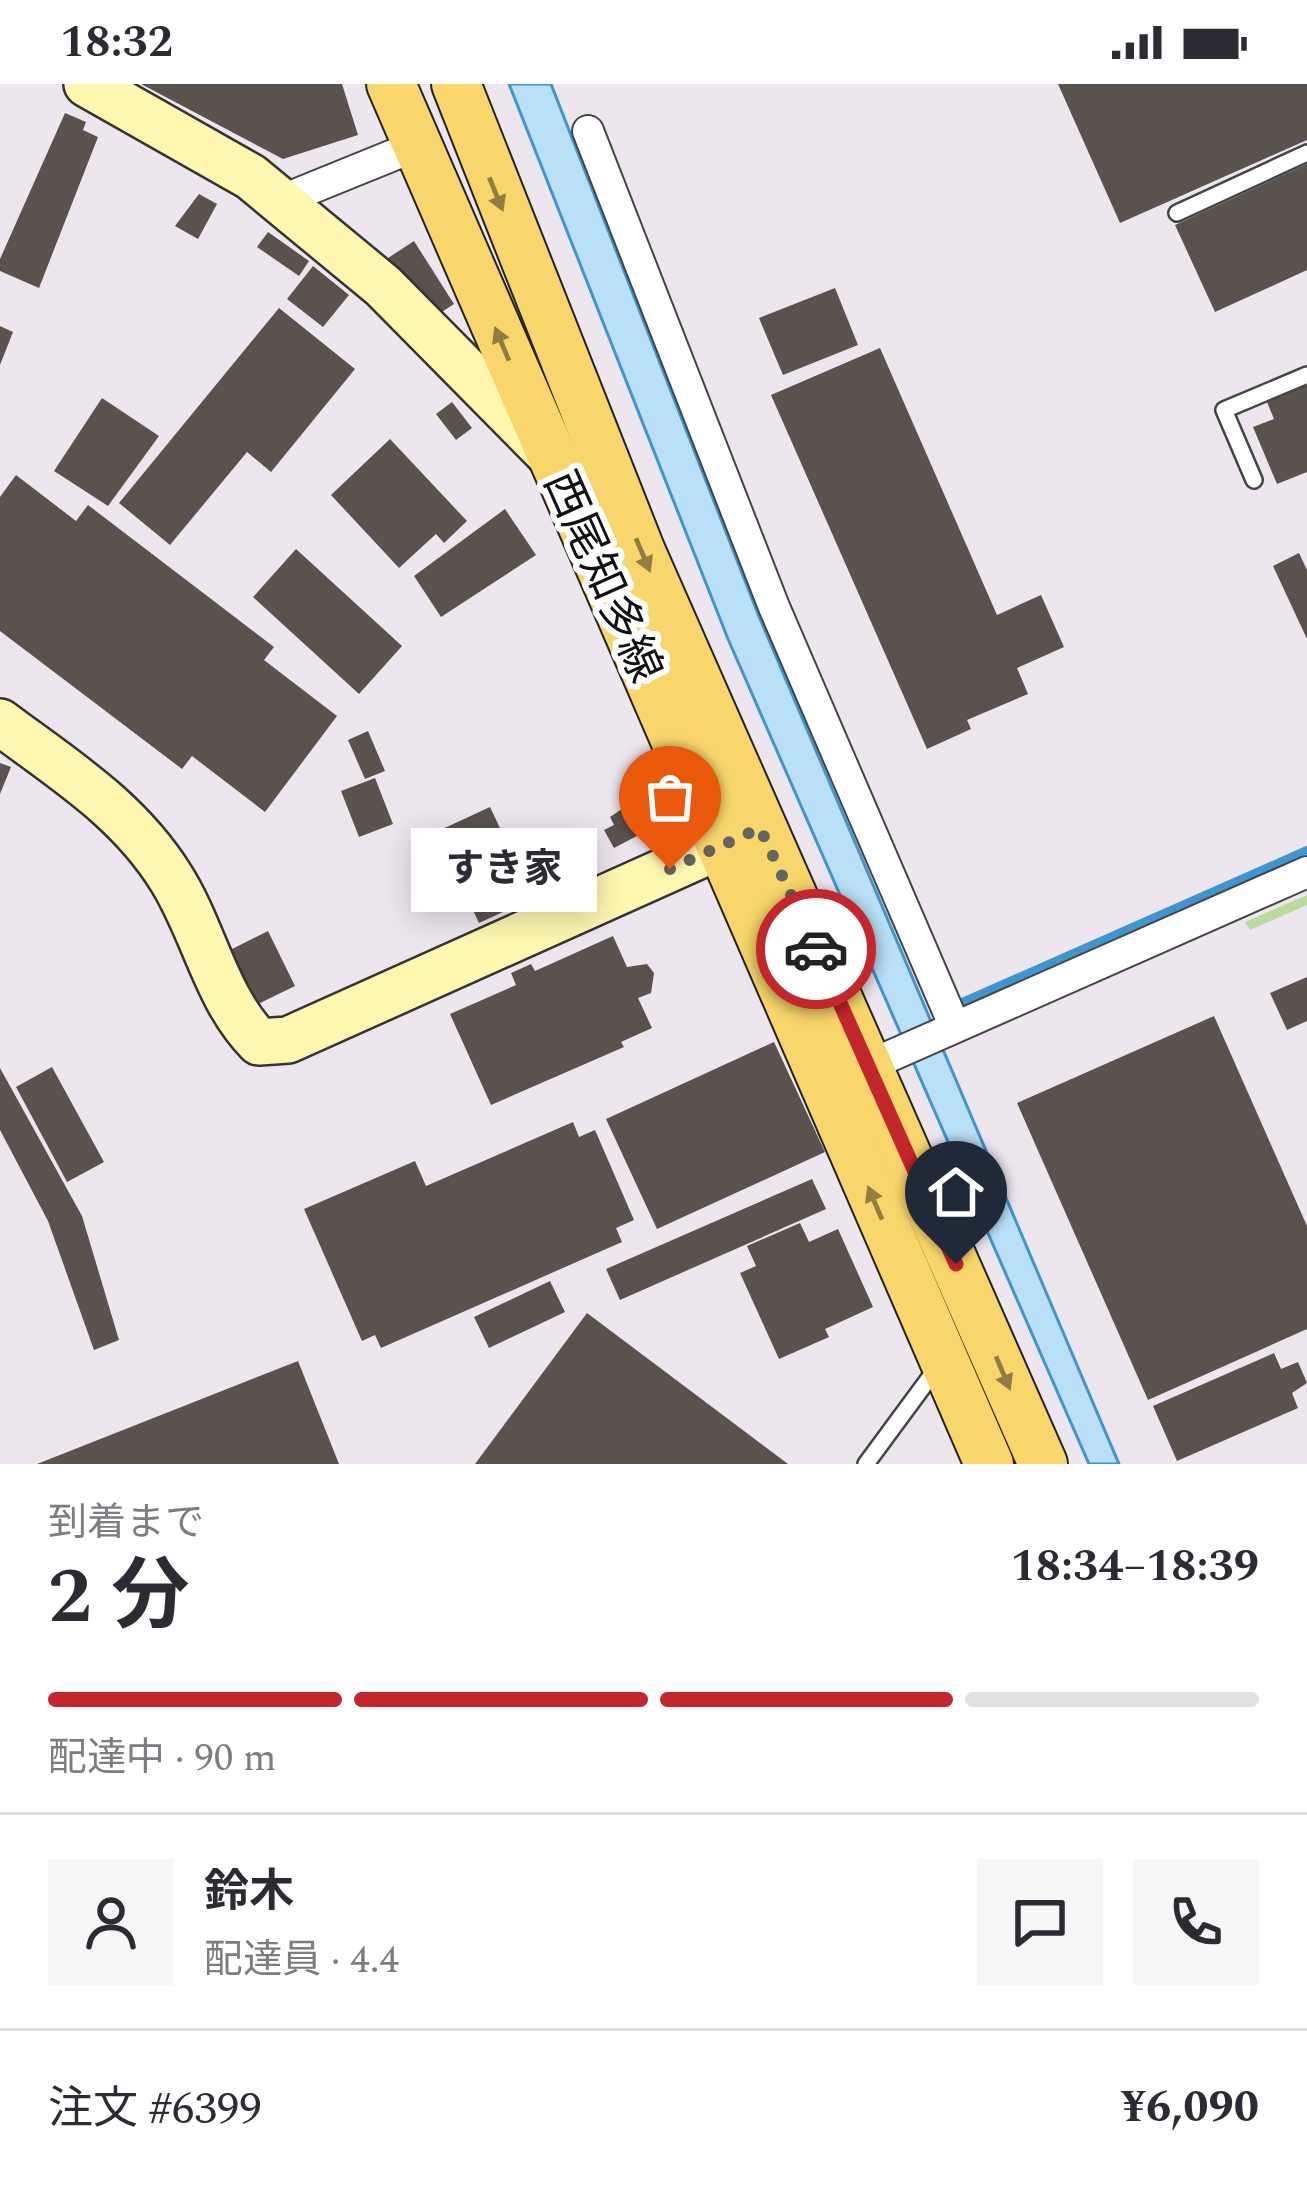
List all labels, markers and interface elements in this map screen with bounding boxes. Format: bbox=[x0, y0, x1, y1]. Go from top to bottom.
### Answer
text: 18:32 bbox=[60, 8, 173, 77]
one-way arrow bbox=[488, 176, 507, 212]
one-way arrow bbox=[492, 326, 511, 362]
street label: 西尾知多線 bbox=[525, 460, 679, 694]
one-way arrow bbox=[633, 538, 653, 573]
pin bbox=[619, 746, 721, 869]
icon: bag bbox=[637, 764, 703, 830]
callout: すき家 bbox=[412, 827, 598, 911]
text: すき家 bbox=[445, 840, 563, 899]
courier bbox=[756, 889, 876, 1009]
icon: car bbox=[783, 916, 849, 982]
pin bbox=[905, 1141, 1007, 1264]
icon: home bbox=[923, 1159, 989, 1225]
one-way arrow bbox=[864, 1185, 884, 1220]
one-way arrow bbox=[994, 1356, 1014, 1391]
text: 到着まで bbox=[48, 1494, 204, 1553]
text: 18:34–18:39 bbox=[1010, 1532, 1259, 1601]
text: 2 分 bbox=[48, 1538, 189, 1657]
text: 配達中 · 90 m bbox=[48, 1729, 277, 1788]
text: 鈴木 bbox=[204, 1858, 294, 1927]
button: person bbox=[48, 1859, 174, 1985]
button: chat bbox=[977, 1859, 1103, 1985]
button: phone bbox=[1133, 1859, 1259, 1985]
text: 配達員 · 4.4 bbox=[204, 1931, 399, 1990]
text: ¥6,090 bbox=[1121, 2073, 1259, 2142]
text: 注文 #6399 bbox=[48, 2075, 262, 2144]

